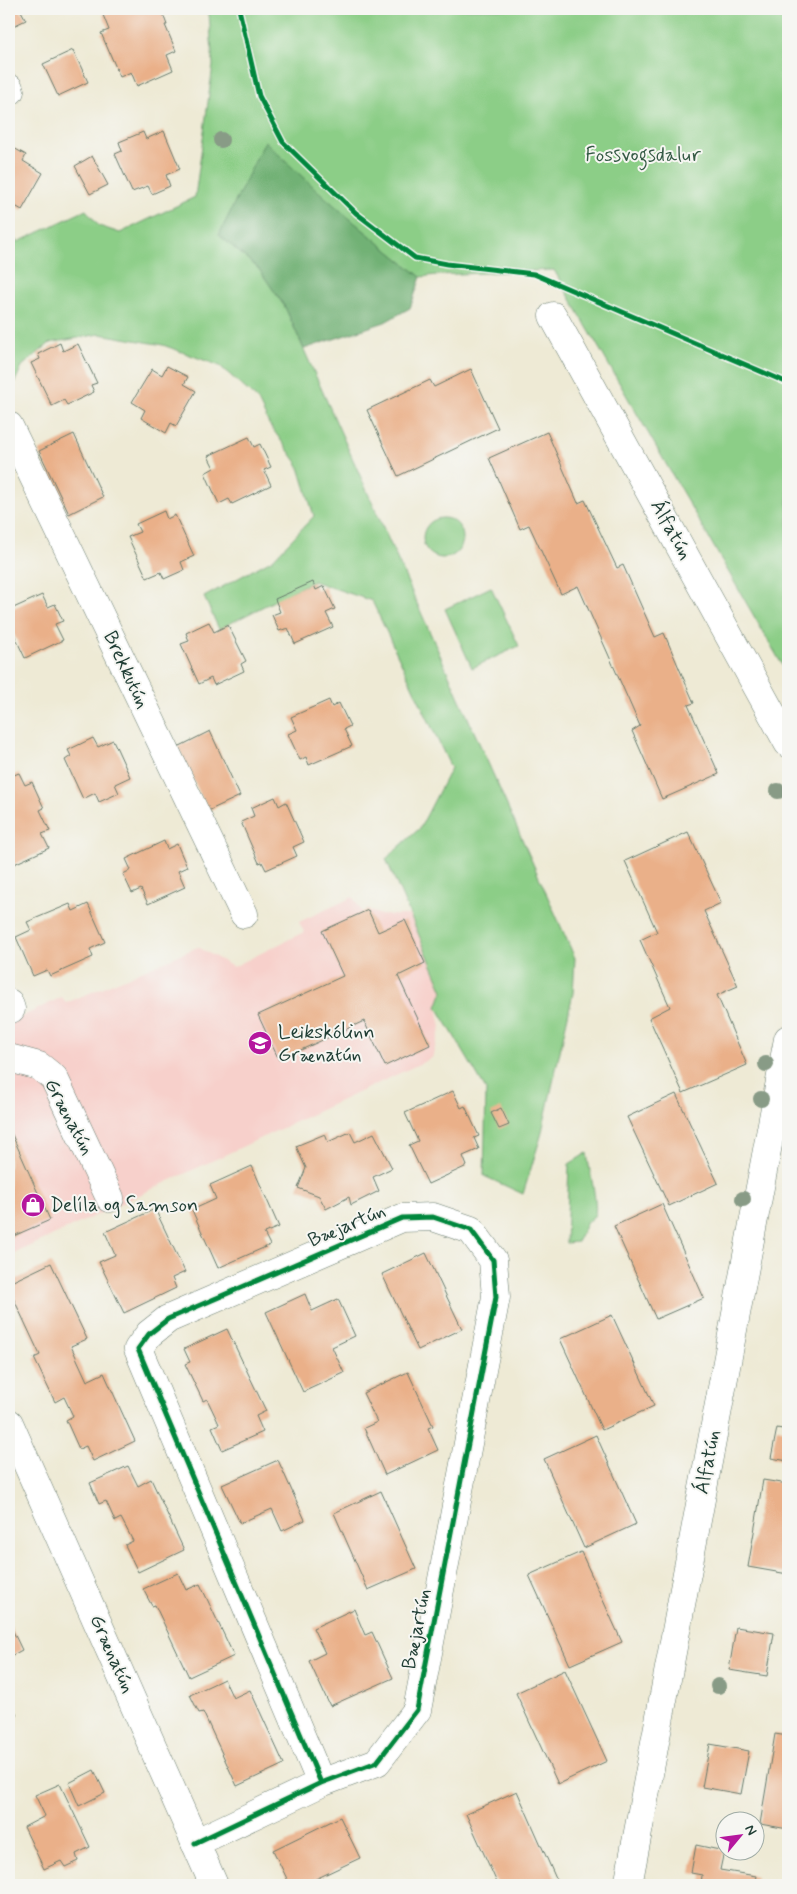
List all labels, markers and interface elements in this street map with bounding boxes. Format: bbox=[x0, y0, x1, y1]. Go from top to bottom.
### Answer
park label: Fossvogsdalur bbox=[585, 142, 701, 171]
street label: Álfatún bbox=[643, 495, 699, 565]
street label: Brekkutún bbox=[96, 627, 156, 713]
place label: Leikskólinn Grænatún bbox=[278, 1019, 375, 1069]
school or university icon: Leikskólinn Grænatún bbox=[247, 1030, 273, 1056]
street label: Grænatún bbox=[37, 1074, 101, 1160]
shop icon: Delíla og Samson bbox=[20, 1192, 46, 1218]
place label: Delíla og Samson bbox=[50, 1192, 198, 1219]
street label: Bæjartún bbox=[304, 1198, 390, 1254]
street label: Álfatún bbox=[689, 1428, 727, 1496]
street label: Bæjartún bbox=[396, 1586, 438, 1672]
street label: Grænatún bbox=[83, 1610, 141, 1698]
north arrow bbox=[714, 1812, 764, 1862]
text: N bbox=[740, 1822, 761, 1839]

